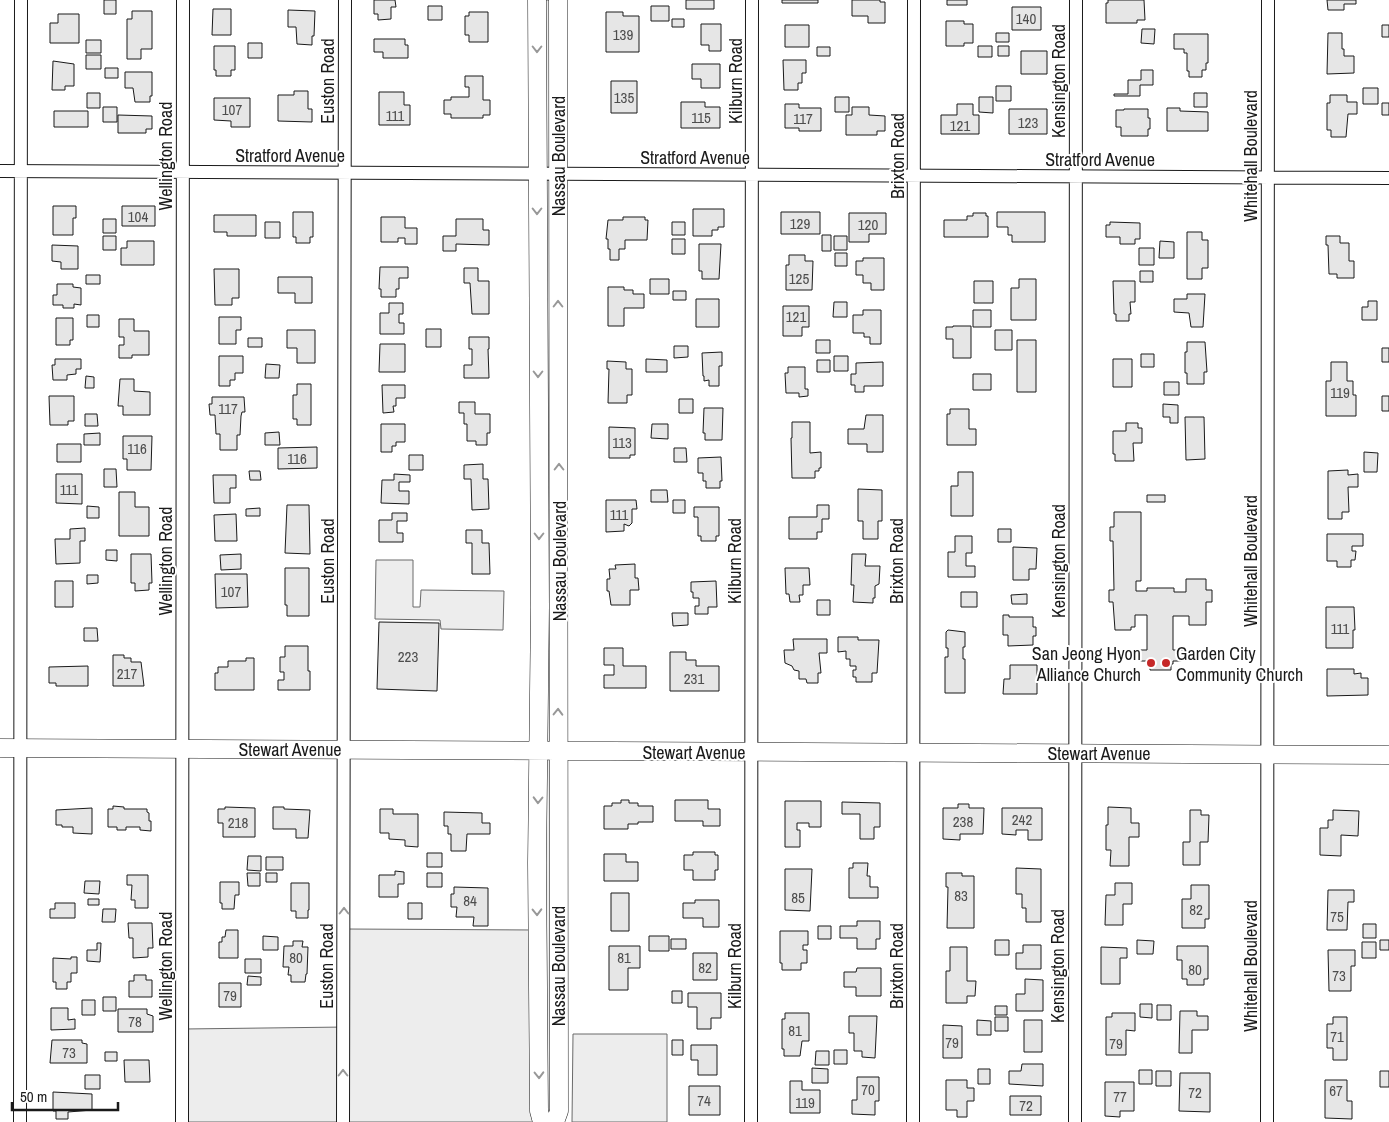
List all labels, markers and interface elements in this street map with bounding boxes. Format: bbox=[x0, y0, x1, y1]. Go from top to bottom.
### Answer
house number: 140 bbox=[1016, 8, 1036, 29]
house number: 139 bbox=[613, 24, 633, 45]
street label: Kensington Road bbox=[1046, 24, 1071, 138]
street label: Euston Road bbox=[315, 38, 340, 124]
street label: Kilburn Road bbox=[723, 38, 748, 124]
one-way arrow bbox=[532, 45, 542, 53]
house number: 135 bbox=[614, 87, 634, 108]
street label: Whitehall Boulevard bbox=[1238, 90, 1263, 222]
street label: Nassau Boulevard bbox=[546, 96, 571, 216]
house number: 107 bbox=[222, 99, 242, 120]
street label: Wellington Road bbox=[153, 102, 178, 210]
house number: 111 bbox=[386, 105, 405, 126]
house number: 115 bbox=[691, 107, 711, 128]
house number: 117 bbox=[793, 108, 813, 129]
house number: 123 bbox=[1018, 112, 1038, 133]
street label: Brixton Road bbox=[885, 113, 910, 199]
house number: 121 bbox=[950, 115, 970, 136]
street label: Stratford Avenue bbox=[235, 143, 345, 168]
street label: Stratford Avenue bbox=[640, 145, 750, 170]
street label: Stratford Avenue bbox=[1045, 147, 1155, 172]
house number: 104 bbox=[128, 206, 148, 227]
one-way arrow bbox=[532, 208, 542, 215]
house number: 129 bbox=[790, 213, 810, 234]
house number: 120 bbox=[858, 214, 878, 235]
house number: 125 bbox=[789, 268, 809, 289]
one-way arrow bbox=[553, 300, 563, 308]
house number: 121 bbox=[786, 306, 806, 327]
one-way arrow bbox=[533, 370, 543, 378]
house number: 119 bbox=[1330, 382, 1350, 403]
house number: 117 bbox=[218, 398, 238, 419]
house number: 113 bbox=[612, 432, 632, 453]
house number: 116 bbox=[127, 438, 147, 459]
house number: 116 bbox=[287, 448, 307, 469]
one-way arrow bbox=[554, 462, 564, 470]
house number: 111 bbox=[60, 479, 79, 500]
street label: Whitehall Boulevard bbox=[1238, 495, 1263, 627]
street label: Nassau Boulevard bbox=[547, 501, 572, 621]
house number: 111 bbox=[610, 504, 629, 525]
street label: Kensington Road bbox=[1046, 504, 1071, 618]
street label: Wellington Road bbox=[153, 507, 178, 615]
street label: Euston Road bbox=[315, 518, 340, 604]
street label: Kilburn Road bbox=[722, 518, 747, 604]
street label: Brixton Road bbox=[884, 518, 909, 604]
one-way arrow bbox=[534, 532, 544, 540]
house number: 107 bbox=[221, 581, 241, 602]
house number: 111 bbox=[1331, 618, 1350, 639]
place label: San Jeong Hyon Alliance Church bbox=[1032, 641, 1141, 687]
place label: Garden City Community Church bbox=[1176, 641, 1303, 687]
house number: 223 bbox=[398, 646, 418, 667]
marker: San Jeong Hyon Alliance Church bbox=[1145, 657, 1157, 669]
marker: Garden City Community Church bbox=[1160, 657, 1172, 669]
house number: 217 bbox=[117, 663, 137, 684]
house number: 231 bbox=[684, 668, 704, 689]
one-way arrow bbox=[553, 708, 563, 716]
street label: Stewart Avenue bbox=[238, 737, 342, 762]
street label: Stewart Avenue bbox=[642, 740, 746, 765]
street label: Stewart Avenue bbox=[1047, 741, 1151, 766]
one-way arrow bbox=[533, 796, 543, 804]
house number: 242 bbox=[1012, 809, 1032, 830]
house number: 238 bbox=[953, 811, 973, 832]
house number: 218 bbox=[228, 812, 248, 833]
house number: 83 bbox=[954, 885, 968, 906]
house number: 85 bbox=[791, 887, 805, 908]
house number: 84 bbox=[463, 890, 477, 911]
house number: 82 bbox=[1189, 899, 1203, 920]
street label: Whitehall Boulevard bbox=[1238, 900, 1263, 1032]
street label: Nassau Boulevard bbox=[546, 906, 571, 1026]
house number: 75 bbox=[1330, 906, 1344, 927]
one-way arrow bbox=[339, 907, 349, 914]
one-way arrow bbox=[532, 908, 542, 916]
street label: Kensington Road bbox=[1045, 909, 1070, 1023]
street label: Wellington Road bbox=[153, 912, 178, 1020]
street label: Euston Road bbox=[314, 923, 339, 1009]
street label: Kilburn Road bbox=[722, 923, 747, 1009]
street label: Brixton Road bbox=[884, 923, 909, 1009]
house number: 80 bbox=[289, 947, 303, 968]
house number: 81 bbox=[617, 947, 631, 968]
house number: 82 bbox=[698, 957, 712, 978]
house number: 80 bbox=[1188, 959, 1202, 980]
house number: 73 bbox=[1332, 965, 1346, 986]
house number: 79 bbox=[223, 985, 237, 1006]
house number: 78 bbox=[128, 1011, 142, 1032]
house number: 81 bbox=[788, 1020, 802, 1041]
house number: 71 bbox=[1330, 1026, 1344, 1047]
house number: 79 bbox=[945, 1032, 959, 1053]
house number: 79 bbox=[1109, 1033, 1123, 1054]
house number: 73 bbox=[62, 1042, 76, 1063]
one-way arrow bbox=[338, 1069, 348, 1077]
one-way arrow bbox=[534, 1071, 544, 1079]
house number: 70 bbox=[861, 1079, 875, 1100]
scale bar bbox=[12, 1080, 119, 1112]
house number: 67 bbox=[1329, 1080, 1343, 1101]
house number: 72 bbox=[1188, 1082, 1202, 1103]
text: 50 m bbox=[20, 1086, 47, 1107]
house number: 77 bbox=[1113, 1086, 1127, 1107]
house number: 74 bbox=[697, 1090, 711, 1111]
house number: 119 bbox=[795, 1092, 815, 1113]
house number: 72 bbox=[1019, 1095, 1033, 1116]

